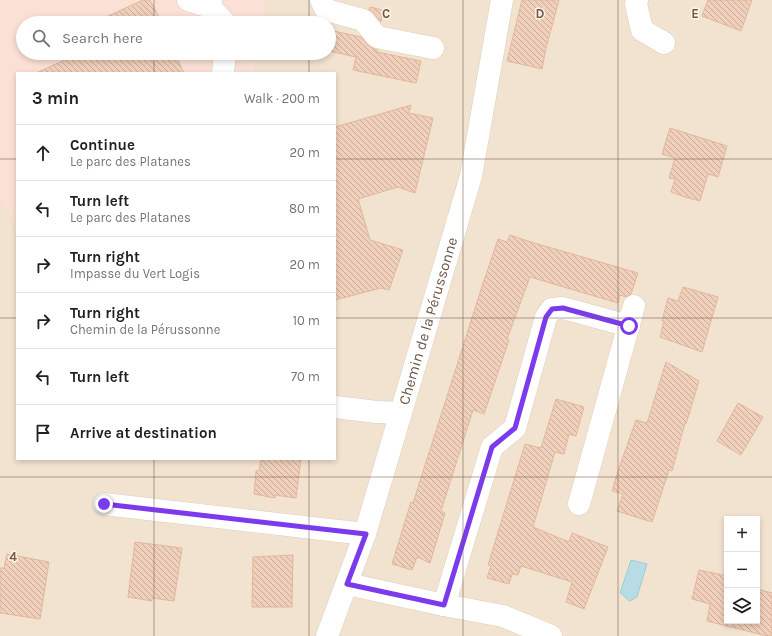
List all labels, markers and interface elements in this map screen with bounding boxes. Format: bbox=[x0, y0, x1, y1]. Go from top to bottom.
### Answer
text: C bbox=[382, 6, 390, 21]
text: D bbox=[536, 6, 545, 21]
text: E bbox=[691, 6, 699, 21]
search box bbox=[16, 16, 336, 60]
icon: search bbox=[30, 27, 52, 49]
text: Search here bbox=[62, 29, 143, 47]
text: 3 min bbox=[32, 88, 79, 108]
text: Walk · 200 m bbox=[244, 91, 320, 106]
text: Continue bbox=[70, 136, 135, 154]
icon: ahead bbox=[32, 142, 54, 164]
text: 20 m bbox=[290, 145, 320, 160]
text: Le parc des Platanes bbox=[70, 154, 191, 169]
text: Turn left bbox=[70, 192, 129, 210]
icon: left bbox=[32, 198, 54, 220]
text: 80 m bbox=[289, 201, 320, 216]
text: Le parc des Platanes bbox=[70, 210, 191, 225]
street label: Chemin de la Pérussonne bbox=[395, 235, 461, 407]
text: Turn right bbox=[70, 248, 140, 266]
icon: right bbox=[32, 254, 54, 276]
text: 20 m bbox=[290, 257, 320, 272]
text: Impasse du Vert Logis bbox=[70, 266, 200, 281]
text: Turn right bbox=[70, 304, 140, 322]
icon: right bbox=[32, 310, 54, 332]
text: 10 m bbox=[293, 313, 320, 328]
route start bbox=[620, 317, 638, 335]
text: Chemin de la Pérussonne bbox=[70, 322, 220, 337]
icon: left bbox=[32, 366, 54, 388]
text: Turn left bbox=[70, 368, 129, 386]
text: 70 m bbox=[291, 369, 320, 384]
icon: arrive bbox=[32, 422, 54, 444]
text: Arrive at destination bbox=[70, 424, 217, 442]
route end bbox=[95, 495, 113, 513]
map controls bbox=[724, 516, 760, 624]
button: + bbox=[724, 516, 760, 552]
text: 4 bbox=[9, 549, 17, 564]
button: − bbox=[724, 552, 760, 588]
button: layers bbox=[724, 588, 760, 624]

